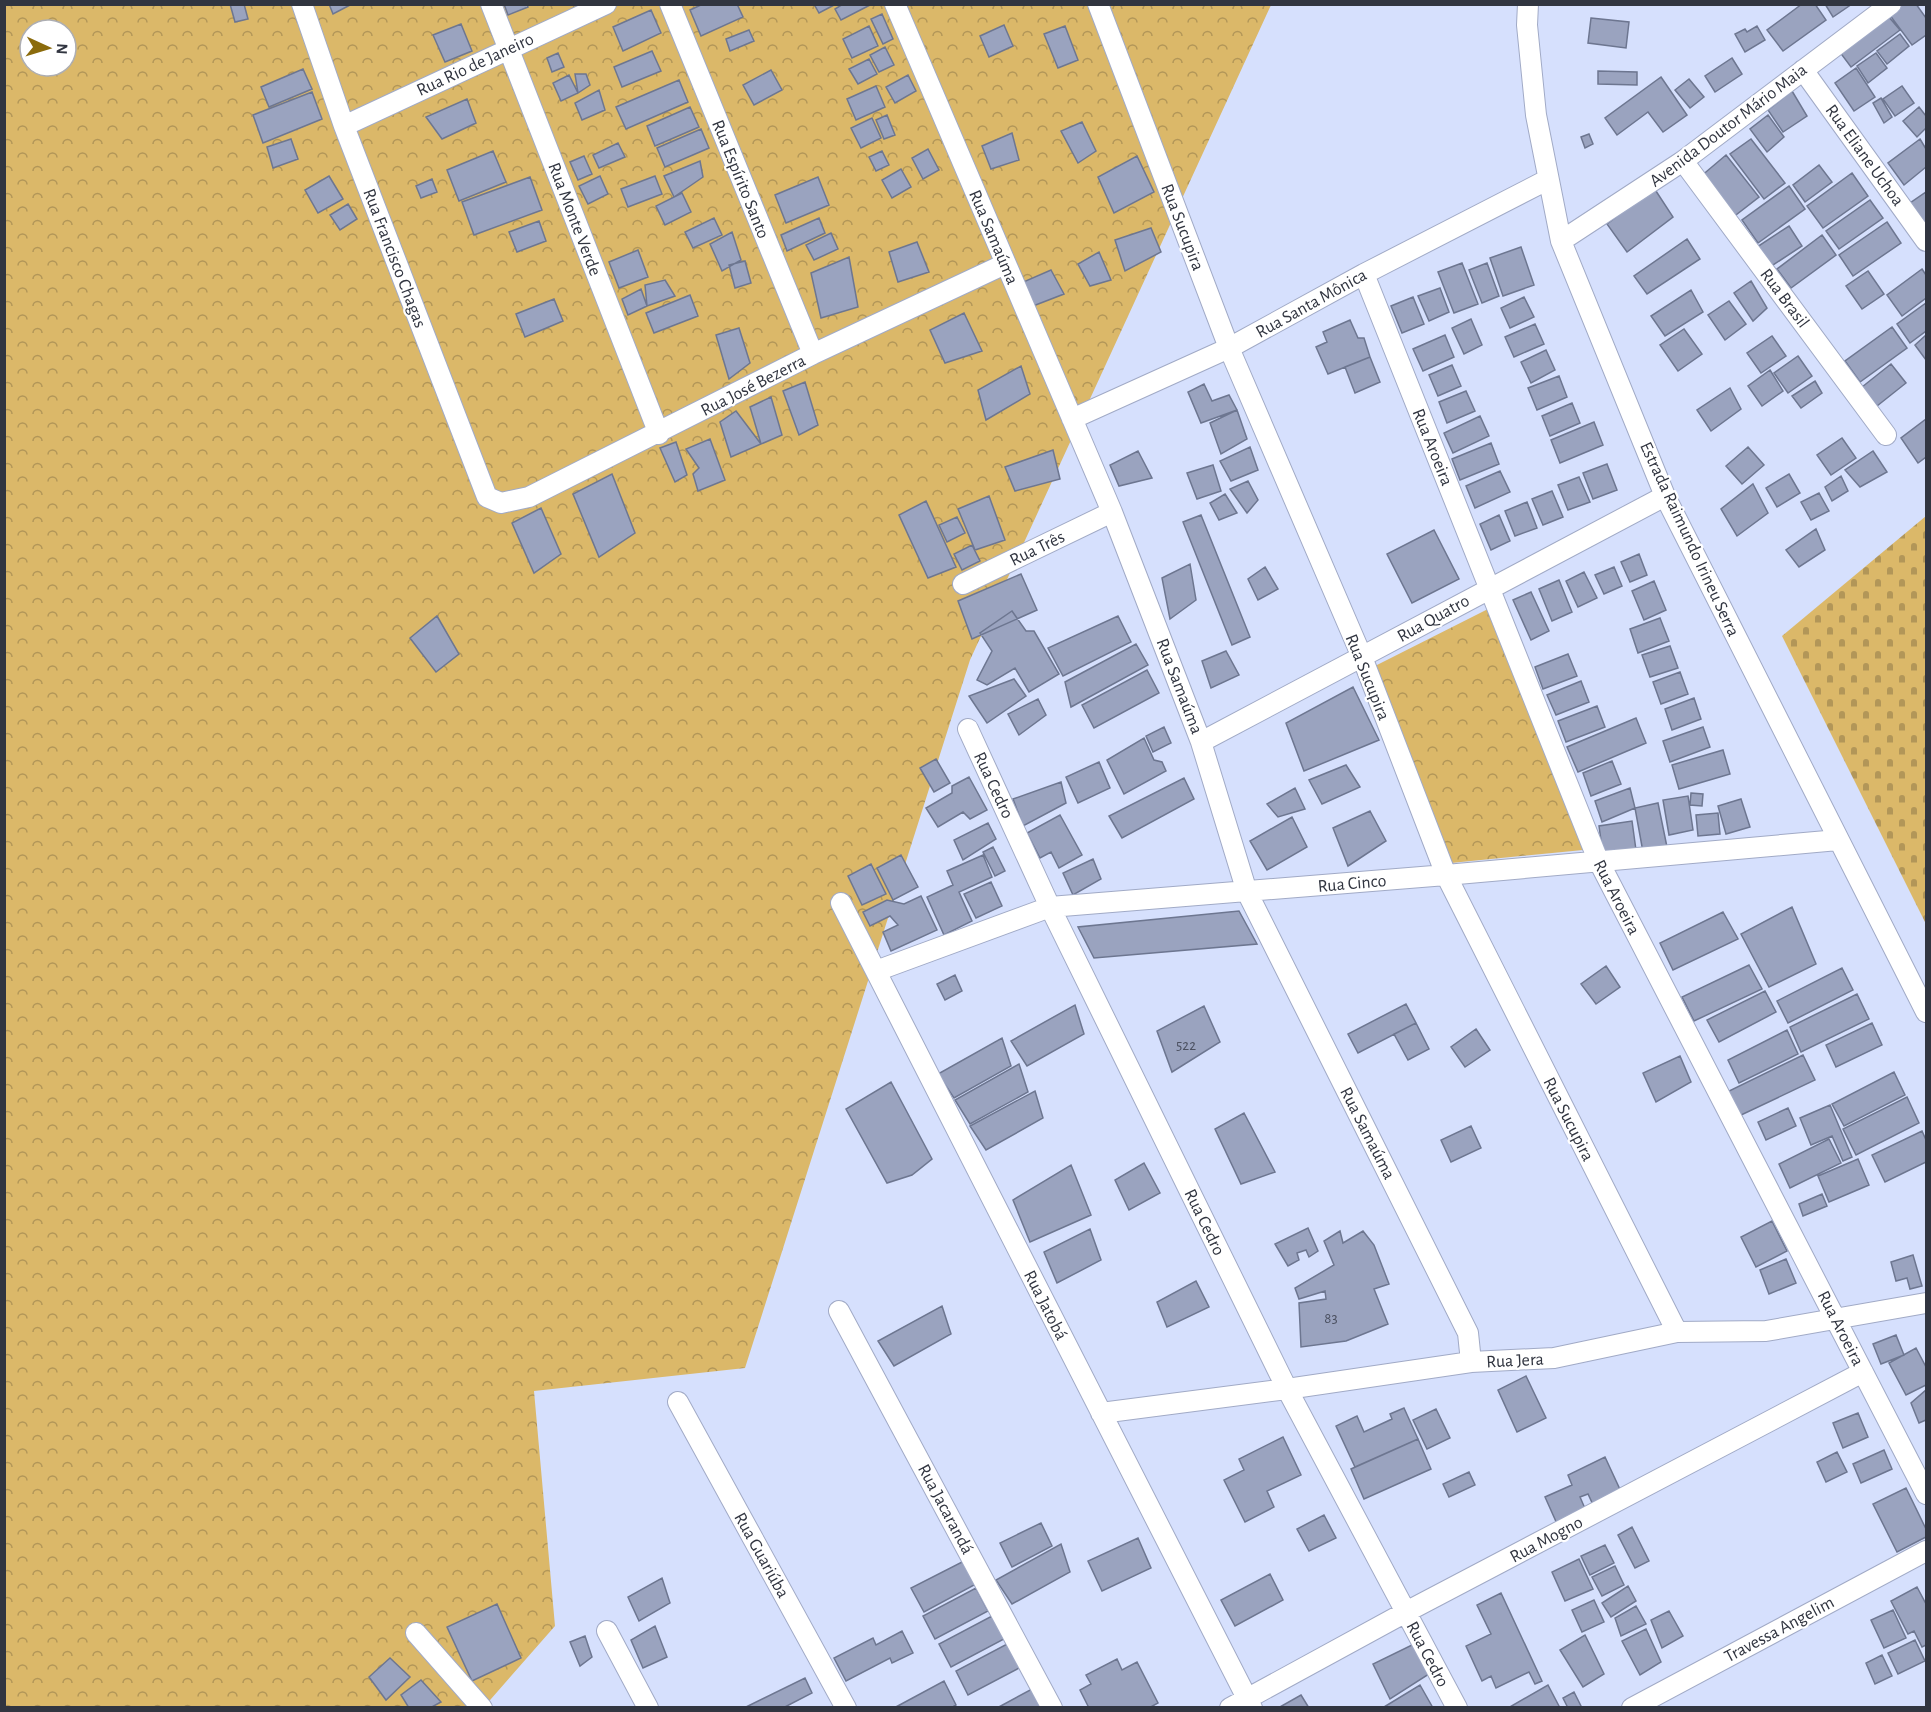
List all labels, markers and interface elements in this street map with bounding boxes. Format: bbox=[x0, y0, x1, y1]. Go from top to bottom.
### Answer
north arrow bbox=[18, 18, 78, 78]
street label: Rua Rio de Janeiro bbox=[414, 30, 537, 100]
text: N bbox=[54, 43, 70, 55]
street label: Avenida Doutor Mário Maia bbox=[1647, 61, 1811, 191]
street label: Rua Eliane Uchoa bbox=[1822, 102, 1907, 210]
street label: Rua Espírito Santo bbox=[708, 117, 772, 241]
street label: Rua Monte Verde bbox=[544, 160, 604, 278]
street label: Rua Sucupira bbox=[1157, 181, 1207, 273]
street label: Rua Francisco Chagas bbox=[359, 186, 429, 330]
street label: Rua Samaúma bbox=[965, 187, 1021, 287]
street label: Rua Santa Mônica bbox=[1253, 266, 1370, 342]
street label: Rua Brasil bbox=[1756, 266, 1812, 332]
street label: Rua José Bezerra bbox=[698, 352, 809, 420]
street label: Rua Aroeira bbox=[1408, 406, 1456, 489]
street label: Estrada Raimundo Irineu Serra bbox=[1636, 439, 1742, 640]
street label: Rua Três bbox=[1007, 528, 1068, 570]
street label: Rua Quatro bbox=[1394, 592, 1473, 646]
street label: Rua Sucupira bbox=[1342, 632, 1393, 723]
street label: Rua Samaúma bbox=[1153, 636, 1206, 737]
street label: Rua Cedro bbox=[970, 749, 1016, 822]
street label: Rua Aroeira bbox=[1590, 857, 1643, 938]
street label: Rua Cinco bbox=[1317, 872, 1387, 896]
house number: 522 bbox=[1176, 1038, 1196, 1053]
street label: Rua Sucupira bbox=[1539, 1075, 1597, 1164]
street label: Rua Samaúma bbox=[1336, 1084, 1398, 1182]
street label: Rua Cedro bbox=[1180, 1186, 1228, 1259]
street label: Rua Jatobá bbox=[1020, 1268, 1070, 1343]
street label: Rua Aroeira bbox=[1814, 1288, 1867, 1369]
house number: 83 bbox=[1324, 1311, 1338, 1326]
street label: Rua Jera bbox=[1486, 1351, 1544, 1371]
street label: Rua Jacarandá bbox=[914, 1461, 976, 1557]
street label: Rua Guariúba bbox=[730, 1510, 792, 1601]
street label: Rua Mogno bbox=[1507, 1513, 1586, 1567]
street label: Travessa Angelim bbox=[1722, 1593, 1837, 1666]
street label: Rua Cedro bbox=[1402, 1619, 1452, 1690]

